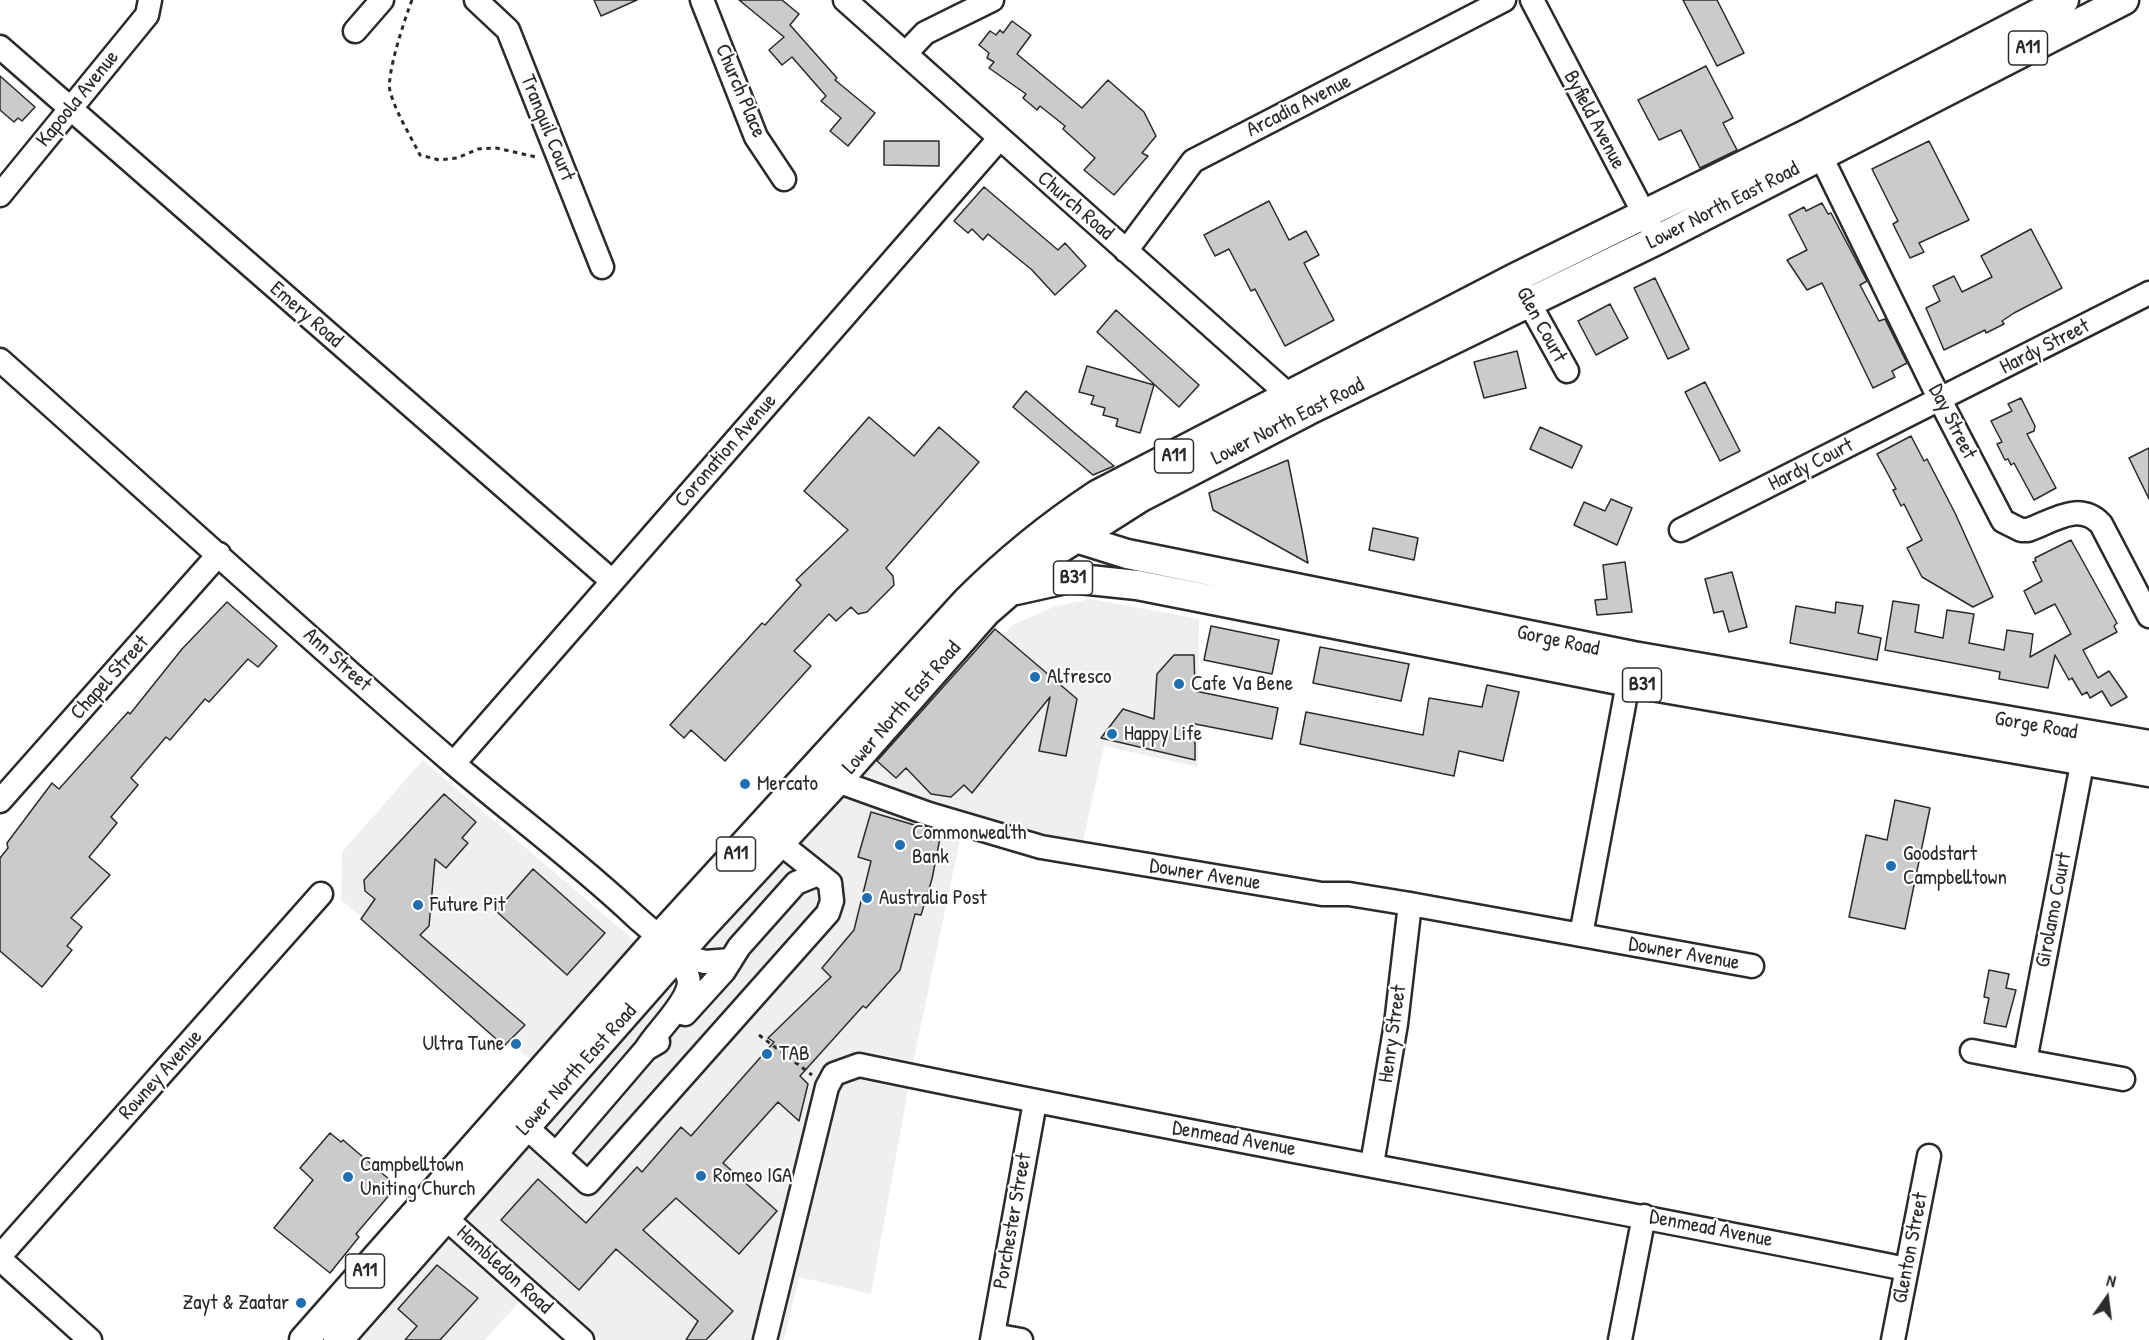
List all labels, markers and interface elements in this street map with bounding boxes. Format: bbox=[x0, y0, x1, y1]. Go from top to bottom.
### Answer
road number: A11 bbox=[2008, 31, 2048, 65]
street label: Church Place bbox=[709, 40, 771, 142]
street label: Kapoola Avenue bbox=[31, 46, 125, 152]
street label: Byfield Avenue bbox=[1557, 66, 1631, 174]
street label: Arcadia Avenue bbox=[1243, 69, 1355, 143]
street label: Tranquil Court bbox=[514, 71, 580, 185]
street label: Lower North East Road bbox=[1642, 157, 1804, 255]
street label: Church Road bbox=[1032, 166, 1118, 246]
street label: Emery Road bbox=[264, 277, 348, 353]
street label: Glen Court bbox=[1510, 283, 1572, 367]
street label: Hardy Street bbox=[1996, 314, 2094, 380]
street label: Lower North East Road bbox=[1207, 373, 1369, 471]
street label: Day Street bbox=[1922, 380, 1982, 464]
street label: Coronation Avenue bbox=[670, 389, 782, 513]
street label: Hardy Court bbox=[1764, 433, 1858, 497]
road number: A11 bbox=[1154, 439, 1194, 473]
road number: B31 bbox=[1054, 561, 1092, 595]
street label: Gorge Road bbox=[1515, 620, 1601, 662]
street label: Ann Street bbox=[298, 623, 376, 697]
street label: Chapel Street bbox=[65, 630, 155, 726]
street label: Lower North East Road bbox=[837, 636, 967, 780]
place label: Alfresco bbox=[1047, 664, 1112, 690]
road number: B31 bbox=[1622, 668, 1662, 702]
marker: Alfresco bbox=[1028, 670, 1042, 684]
place label: Cafe Va Bene bbox=[1191, 671, 1293, 697]
marker: Cafe Va Bene bbox=[1172, 677, 1186, 691]
street label: Gorge Road bbox=[1993, 706, 2079, 746]
place label: Happy Life bbox=[1124, 721, 1202, 747]
marker: Happy Life bbox=[1105, 727, 1119, 741]
place label: Mercato bbox=[757, 771, 818, 797]
marker: Mercato bbox=[738, 777, 752, 791]
place label: Commonwealth Bank bbox=[912, 820, 1026, 870]
road number: A11 bbox=[716, 837, 756, 871]
marker: Commonwealth Bank bbox=[893, 838, 907, 852]
place label: Goodstart Campbelltown bbox=[1903, 841, 2007, 891]
street label: Girolamo Court bbox=[2031, 850, 2077, 970]
street label: Downer Avenue bbox=[1148, 854, 1262, 896]
marker: Goodstart Campbelltown bbox=[1884, 859, 1898, 873]
place label: Australia Post bbox=[879, 885, 986, 911]
marker: Australia Post bbox=[860, 891, 874, 905]
place label: Future Pit bbox=[430, 892, 505, 918]
marker: Future Pit bbox=[411, 898, 425, 912]
street label: Downer Avenue bbox=[1627, 932, 1741, 976]
street label: Henry Street bbox=[1374, 984, 1412, 1084]
street label: Lower North East Road bbox=[511, 999, 643, 1141]
street label: Rowney Avenue bbox=[114, 1025, 208, 1125]
place label: Ultra Tune bbox=[422, 1031, 504, 1057]
marker: Ultra Tune bbox=[509, 1037, 523, 1051]
place label: TAB bbox=[779, 1041, 810, 1067]
marker: TAB bbox=[760, 1047, 774, 1061]
street label: Denmead Avenue bbox=[1170, 1116, 1298, 1162]
street label: Porchester Street bbox=[989, 1151, 1037, 1291]
place label: Campbelltown Uniting Church bbox=[360, 1152, 475, 1202]
place label: Romeo IGA bbox=[713, 1163, 792, 1189]
marker: Romeo IGA bbox=[694, 1169, 708, 1183]
marker: Campbelltown Uniting Church bbox=[341, 1170, 355, 1184]
street label: Glenton Street bbox=[1888, 1190, 1934, 1306]
street label: Denmead Avenue bbox=[1647, 1205, 1775, 1253]
street label: Hambledon Road bbox=[451, 1220, 557, 1320]
road number: A11 bbox=[346, 1254, 385, 1288]
north arrow bbox=[2077, 1268, 2137, 1328]
text: N bbox=[2105, 1269, 2118, 1292]
place label: Zayt & Zaatar bbox=[183, 1290, 289, 1316]
marker: Zayt & Zaatar bbox=[294, 1296, 308, 1310]

